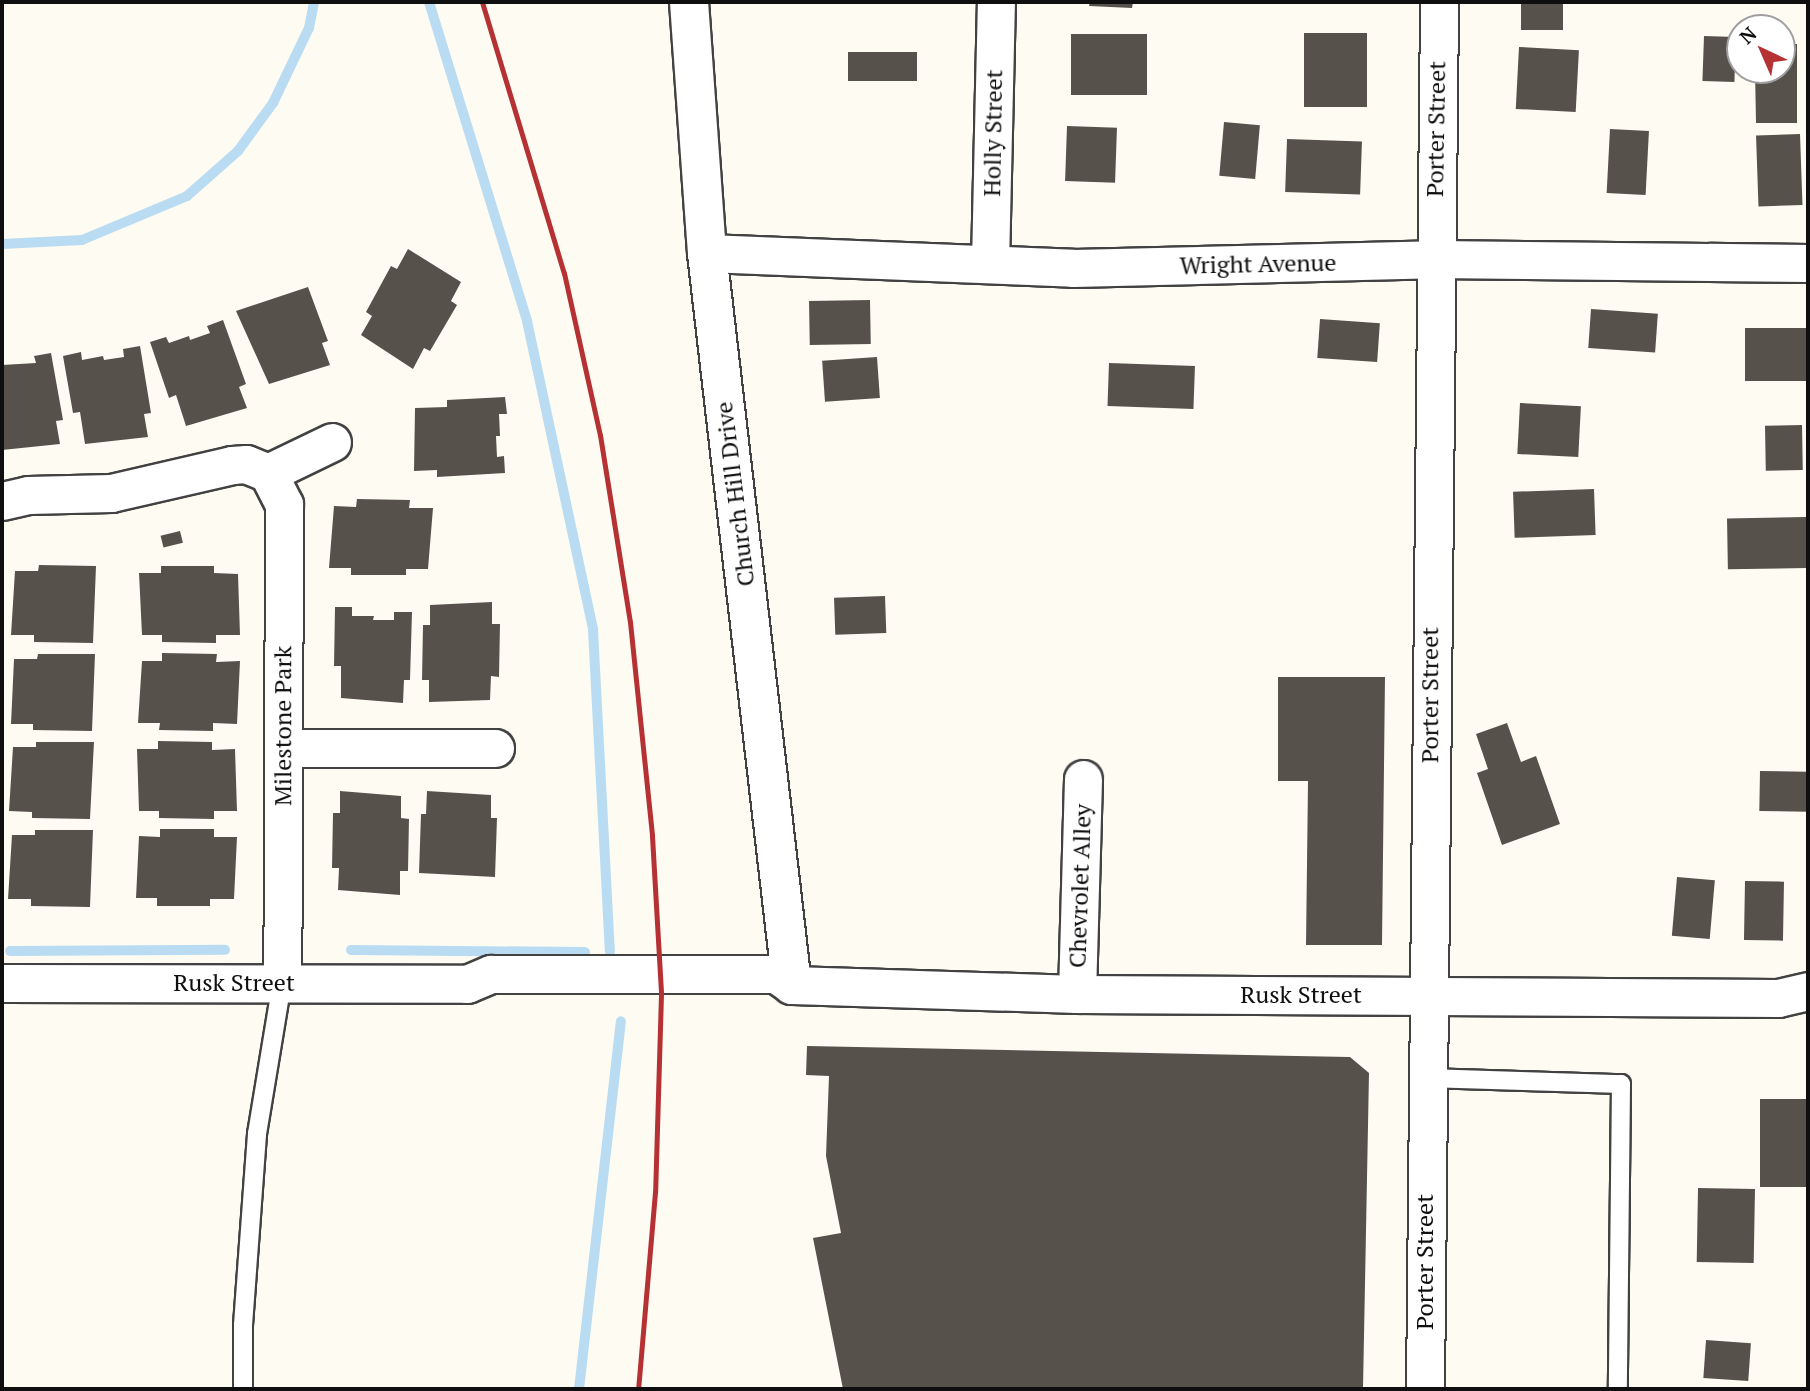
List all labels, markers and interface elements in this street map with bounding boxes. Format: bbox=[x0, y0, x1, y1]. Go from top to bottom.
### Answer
north arrow bbox=[1726, 14, 1796, 84]
text: N bbox=[1734, 21, 1761, 49]
street label: Porter Street bbox=[1420, 61, 1452, 197]
street label: Holly Street bbox=[977, 69, 1009, 197]
street label: Wright Avenue bbox=[1179, 248, 1337, 280]
street label: Church Hill Drive bbox=[709, 400, 761, 588]
street label: Porter Street bbox=[1416, 627, 1444, 763]
street label: Milestone Park bbox=[269, 646, 297, 806]
street label: Chevrolet Alley bbox=[1063, 803, 1097, 969]
street label: Rusk Street bbox=[173, 969, 295, 997]
street label: Rusk Street bbox=[1240, 981, 1362, 1009]
street label: Porter Street bbox=[1411, 1194, 1439, 1330]

